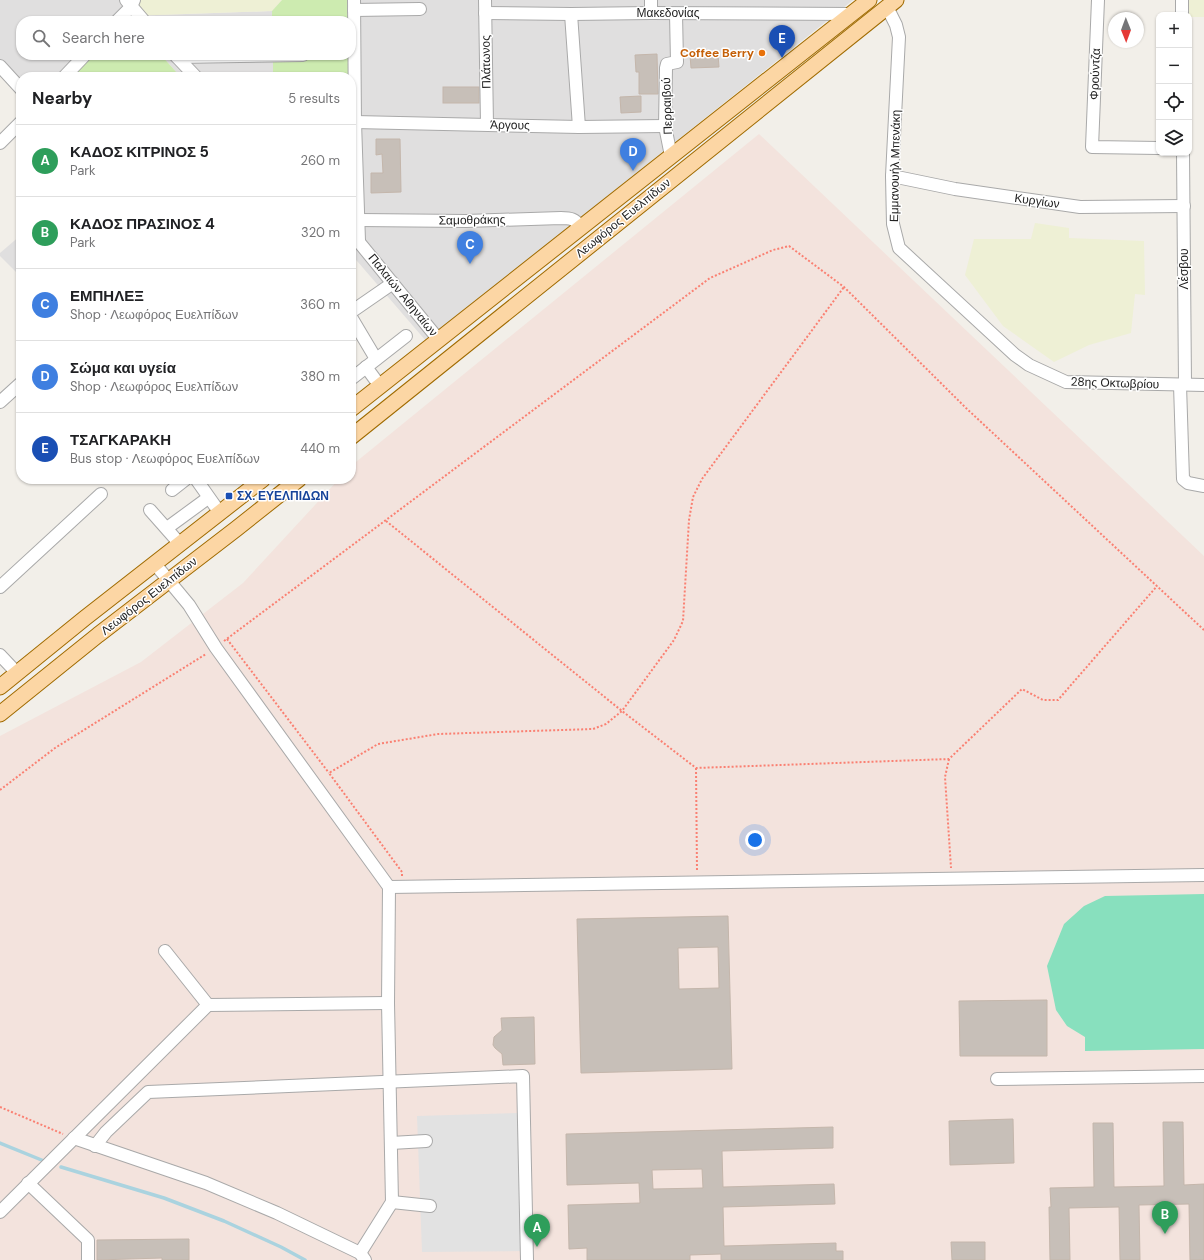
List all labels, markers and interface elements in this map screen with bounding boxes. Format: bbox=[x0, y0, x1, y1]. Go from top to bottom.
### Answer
street label: Μακεδονίας bbox=[636, 5, 700, 21]
north arrow bbox=[1108, 12, 1144, 48]
map controls bbox=[1156, 12, 1192, 156]
button: + bbox=[1156, 12, 1192, 48]
search box bbox=[16, 16, 356, 60]
pin: E bbox=[769, 25, 795, 58]
icon: search bbox=[30, 27, 52, 49]
text: Search here bbox=[62, 28, 145, 48]
street label: Πλάτωνος bbox=[478, 35, 494, 89]
place label: Coffee Berry bbox=[680, 45, 755, 61]
marker: Coffee Berry bbox=[757, 48, 767, 58]
street label: Φρούντζα bbox=[1086, 48, 1104, 100]
button: − bbox=[1156, 48, 1192, 84]
street label: Περραιβού bbox=[658, 77, 676, 135]
button: locate bbox=[1156, 84, 1192, 120]
text: Nearby bbox=[32, 87, 92, 109]
text: 5 results bbox=[288, 90, 340, 107]
street label: Εμμανουήλ Μπενάκη bbox=[886, 110, 904, 222]
street label: Άργους bbox=[490, 117, 530, 133]
button: layers bbox=[1156, 120, 1192, 156]
pin: D bbox=[620, 138, 646, 171]
text: ΚΑΔΟΣ ΚΙΤΡΙΝΟΣ 5 bbox=[70, 142, 209, 162]
text: A bbox=[40, 152, 50, 169]
text: 260 m bbox=[300, 152, 340, 169]
text: Park bbox=[70, 162, 96, 179]
street label: Λεωφόρος Ευελπίδων bbox=[572, 175, 674, 261]
street label: Κυργίων bbox=[1013, 190, 1061, 212]
street label: Σαμοθράκης bbox=[438, 211, 506, 229]
text: ΚΑΔΟΣ ΠΡΑΣΙΝΟΣ 4 bbox=[70, 214, 215, 234]
text: B bbox=[41, 224, 49, 241]
text: 320 m bbox=[301, 224, 340, 241]
pin: C bbox=[457, 231, 483, 264]
text: Park bbox=[70, 234, 96, 251]
street label: Λέσβου bbox=[1176, 249, 1192, 289]
street label: Παλαιών Αθηναίων bbox=[365, 250, 441, 340]
text: ΕΜΠΗΛΕΞ bbox=[70, 286, 144, 306]
text: C bbox=[40, 296, 50, 313]
text: 360 m bbox=[300, 296, 340, 313]
text: Shop · Λεωφόρος Ευελπίδων bbox=[70, 306, 238, 323]
text: Σώμα και υγεία bbox=[70, 358, 176, 378]
text: D bbox=[40, 368, 50, 385]
text: 380 m bbox=[300, 368, 340, 385]
street label: 28ης Οκτωβρίου bbox=[1070, 373, 1160, 393]
text: Shop · Λεωφόρος Ευελπίδων bbox=[70, 378, 238, 395]
text: ΤΣΑΓΚΑΡΑΚΗ bbox=[70, 430, 171, 450]
text: E bbox=[41, 440, 49, 457]
text: 440 m bbox=[300, 440, 340, 457]
text: Bus stop · Λεωφόρος Ευελπίδων bbox=[70, 450, 260, 467]
place label: ΣΧ. ΕΥΕΛΠΙΔΩΝ bbox=[237, 488, 329, 504]
marker: ΣΧ. ΕΥΕΛΠΙΔΩΝ bbox=[224, 491, 234, 501]
street label: Λεωφόρος Ευελπίδων bbox=[98, 553, 200, 639]
your location bbox=[745, 830, 765, 850]
pin: B bbox=[1152, 1201, 1178, 1234]
pin: A bbox=[524, 1214, 550, 1247]

